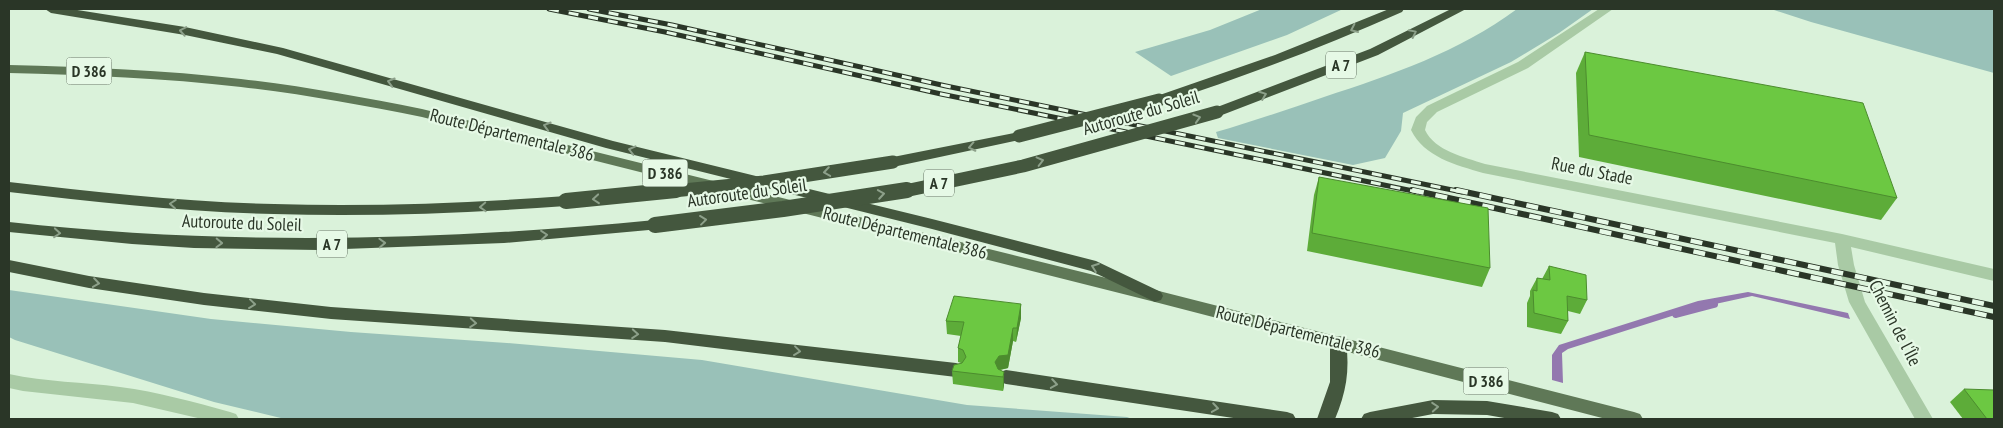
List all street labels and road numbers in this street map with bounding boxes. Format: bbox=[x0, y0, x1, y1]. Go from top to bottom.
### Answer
road number: A 7 bbox=[1326, 52, 1356, 78]
road number: D 386 bbox=[66, 58, 112, 84]
street label: Autoroute du Soleil bbox=[1080, 85, 1203, 140]
street label: Route Départementale 386 bbox=[428, 103, 596, 166]
street label: Rue du Stade bbox=[1550, 151, 1635, 190]
road number: D 386 bbox=[642, 160, 688, 187]
road number: A 7 bbox=[924, 170, 954, 197]
street label: Autoroute du Soleil bbox=[686, 173, 809, 212]
street label: Route Départementale 386 bbox=[821, 201, 989, 264]
street label: Autoroute du Soleil bbox=[182, 209, 303, 236]
road number: A 7 bbox=[317, 230, 347, 258]
street label: Chemin de l'Île bbox=[1864, 276, 1927, 370]
street label: Route Départementale 386 bbox=[1214, 300, 1382, 363]
road number: D 386 bbox=[1464, 368, 1508, 394]

